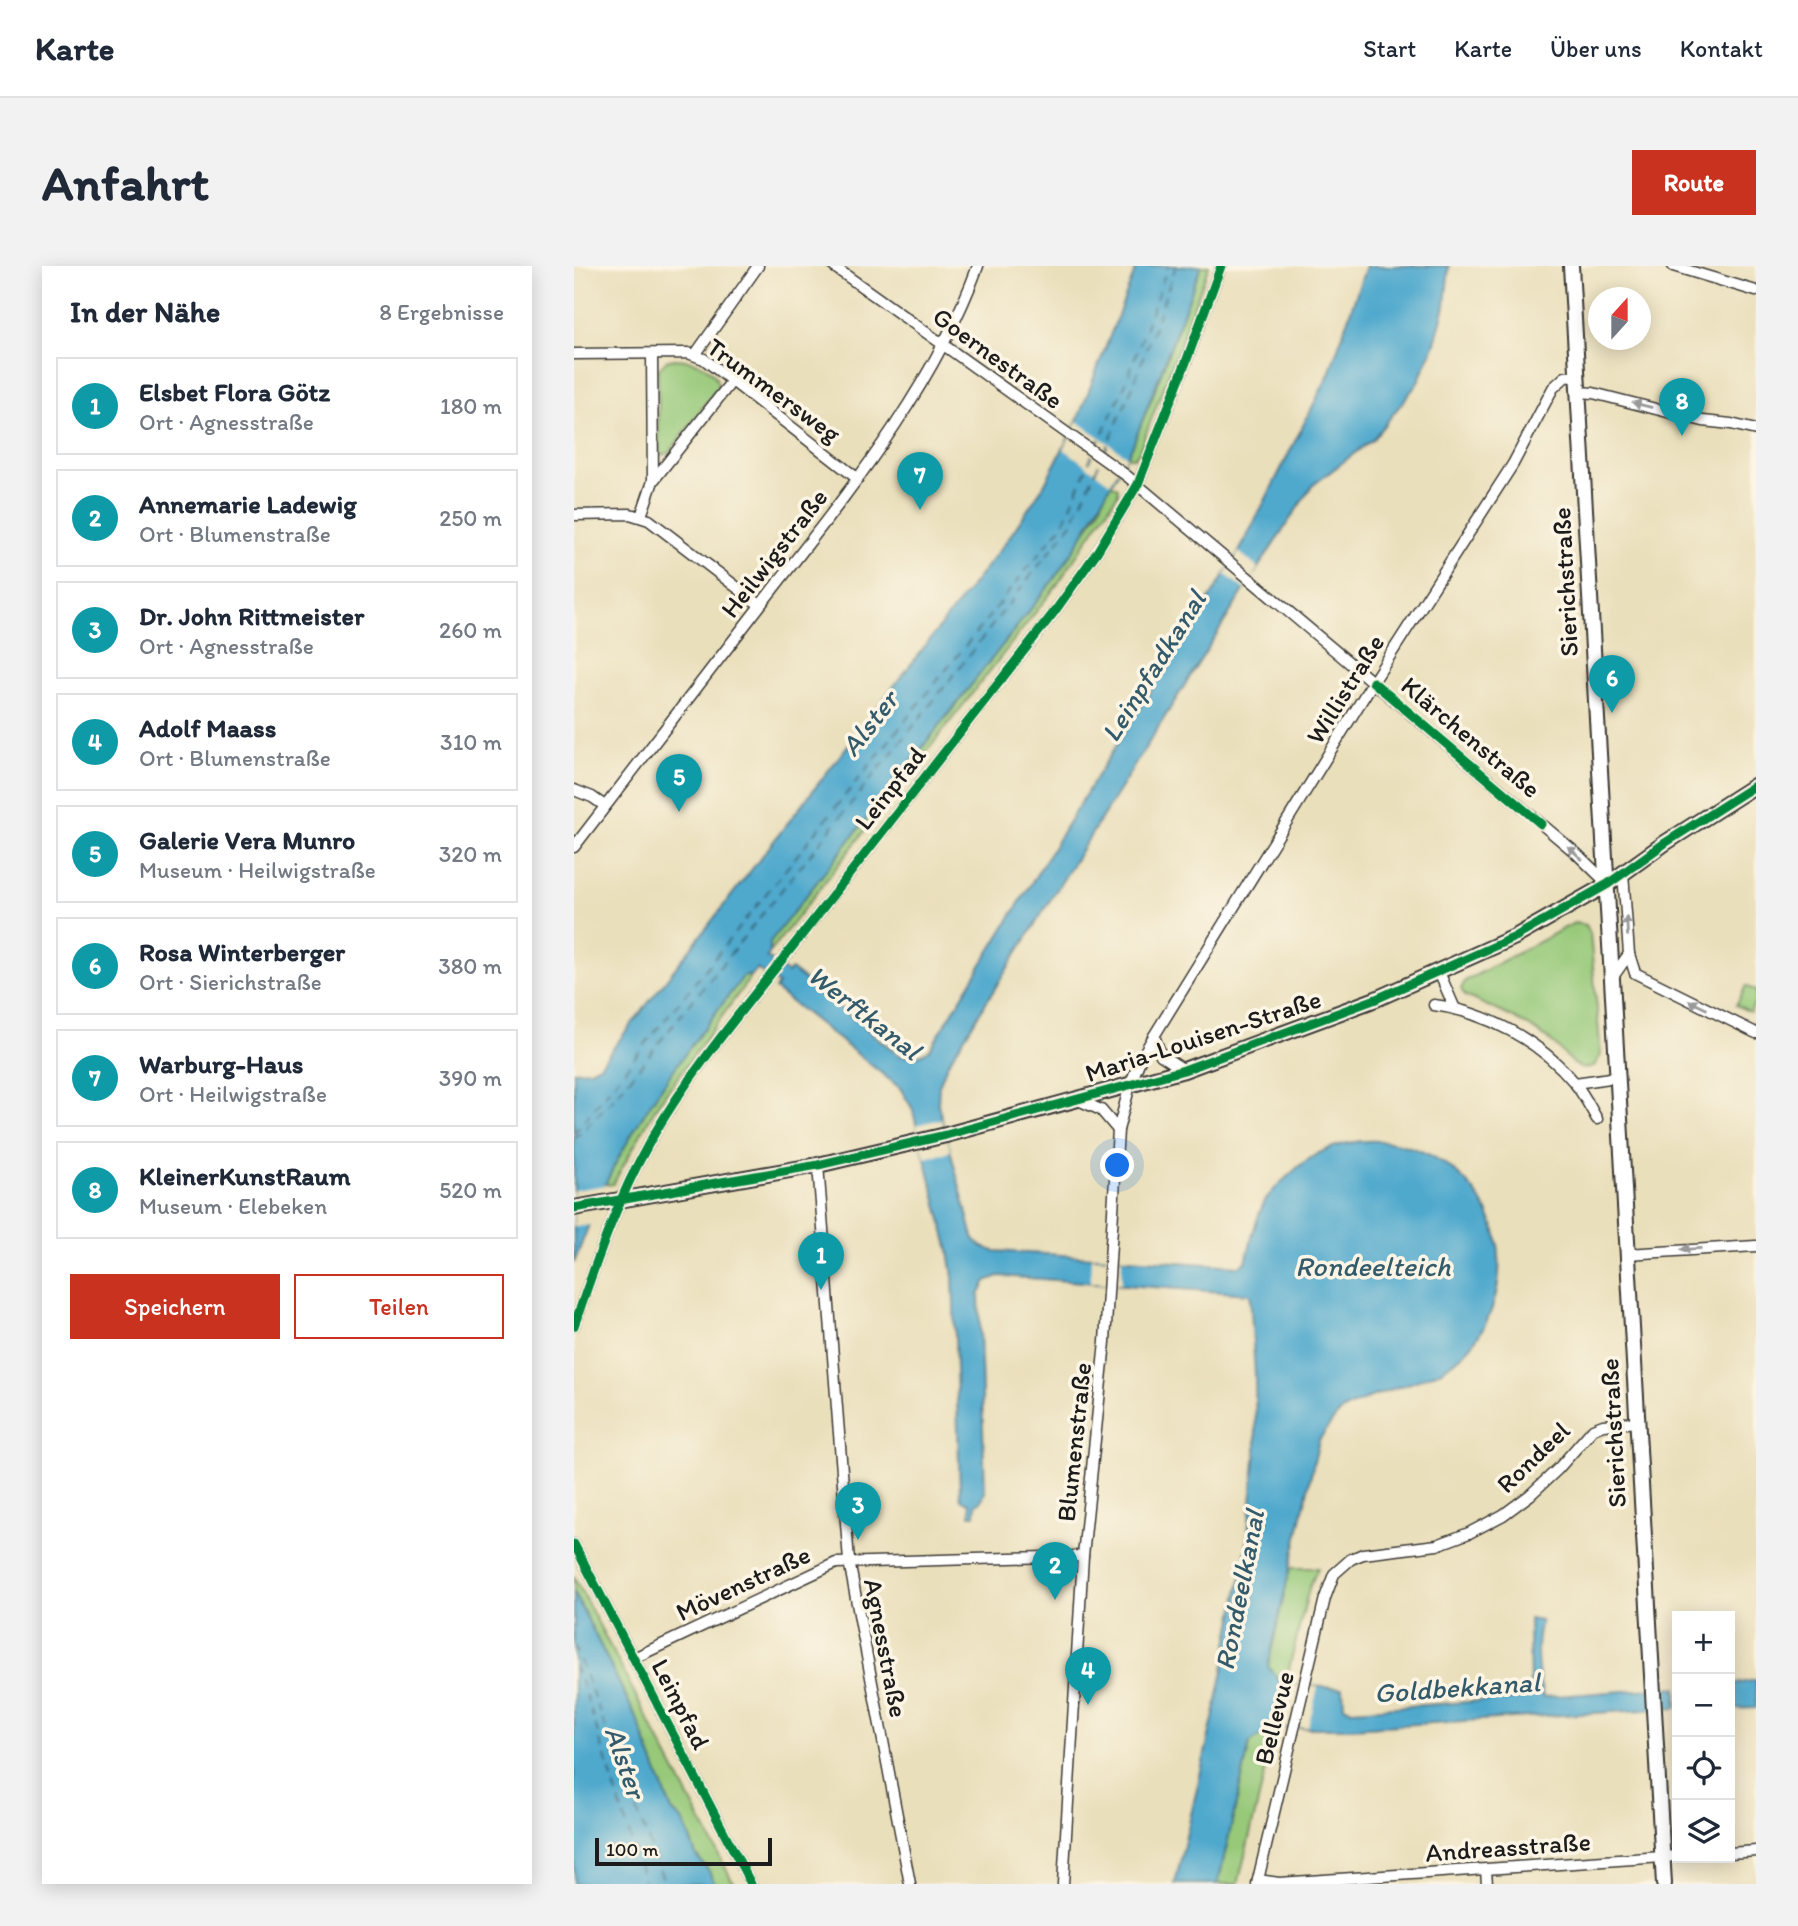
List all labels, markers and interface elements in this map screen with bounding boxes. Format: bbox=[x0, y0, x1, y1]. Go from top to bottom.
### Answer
text: Karte bbox=[35, 29, 114, 68]
text: Start bbox=[1363, 34, 1416, 63]
text: Karte bbox=[1454, 34, 1512, 63]
text: Über uns bbox=[1550, 34, 1642, 63]
text: Kontakt bbox=[1680, 34, 1763, 63]
button: Route bbox=[1632, 150, 1756, 215]
text: Anfahrt bbox=[42, 153, 209, 212]
north arrow bbox=[1588, 287, 1651, 350]
text: In der Nähe bbox=[70, 293, 220, 330]
text: 8 Ergebnisse bbox=[379, 298, 504, 326]
street label: Goernestraße bbox=[927, 300, 1069, 416]
street label: Trummersweg bbox=[701, 331, 848, 450]
text: Elsbet Flora Götz bbox=[139, 376, 330, 408]
pin: 8 bbox=[1659, 378, 1705, 436]
text: 1 bbox=[90, 392, 100, 420]
text: 180 m bbox=[440, 392, 502, 420]
one-way arrow bbox=[1630, 399, 1652, 410]
text: Ort · Agnesstraße bbox=[139, 408, 314, 436]
pin: 7 bbox=[897, 452, 943, 510]
street label: Heilwigstraße bbox=[714, 482, 834, 624]
text: Annemarie Ladewig bbox=[139, 488, 357, 520]
text: 2 bbox=[89, 504, 101, 532]
text: 250 m bbox=[439, 504, 502, 532]
street label: Sierichstraße bbox=[1545, 506, 1585, 658]
text: Ort · Blumenstraße bbox=[139, 520, 331, 548]
water label: Leinpfadkanal bbox=[1093, 583, 1214, 748]
text: Dr. John Rittmeister bbox=[139, 600, 364, 632]
text: 3 bbox=[89, 616, 101, 644]
text: 260 m bbox=[439, 616, 502, 644]
street label: Willistraße bbox=[1299, 628, 1391, 750]
text: Ort · Agnesstraße bbox=[139, 632, 314, 660]
pin: 6 bbox=[1589, 655, 1635, 713]
street label: Klärchenstraße bbox=[1395, 669, 1547, 805]
water label: Alster bbox=[833, 681, 907, 762]
text: Adolf Maass bbox=[139, 712, 276, 744]
text: 4 bbox=[88, 728, 102, 756]
text: 310 m bbox=[440, 728, 502, 756]
street label: Leinpfad bbox=[847, 739, 933, 836]
text: Ort · Blumenstraße bbox=[139, 744, 331, 772]
pin: 5 bbox=[656, 754, 702, 812]
text: Galerie Vera Munro bbox=[139, 824, 355, 856]
text: 5 bbox=[89, 840, 101, 868]
text: 320 m bbox=[439, 840, 502, 868]
one-way arrow bbox=[1567, 846, 1584, 861]
text: Museum · Heilwigstraße bbox=[139, 856, 376, 884]
one-way arrow bbox=[1621, 915, 1632, 937]
text: Rosa Winterberger bbox=[139, 936, 345, 968]
text: 6 bbox=[89, 952, 101, 980]
text: 380 m bbox=[438, 952, 502, 980]
water label: Werftkanal bbox=[802, 957, 930, 1068]
text: Ort · Sierichstraße bbox=[139, 968, 322, 996]
street label: Maria-Louisen-Straße bbox=[1081, 983, 1325, 1089]
one-way arrow bbox=[1688, 1000, 1708, 1011]
text: Warburg-Haus bbox=[139, 1048, 303, 1080]
text: 7 bbox=[89, 1064, 101, 1092]
text: 390 m bbox=[439, 1064, 502, 1092]
text: Ort · Heilwigstraße bbox=[139, 1080, 327, 1108]
your location bbox=[1100, 1148, 1134, 1182]
text: KleinerKunstRaum bbox=[139, 1160, 351, 1192]
text: 8 bbox=[89, 1176, 101, 1204]
text: 520 m bbox=[439, 1176, 502, 1204]
text: Museum · Elebeken bbox=[139, 1192, 327, 1220]
pin: 1 bbox=[798, 1232, 844, 1290]
one-way arrow bbox=[1680, 1244, 1702, 1255]
water label: Rondeelteich bbox=[1295, 1249, 1451, 1283]
button: Speichern bbox=[70, 1274, 280, 1339]
button: Teilen bbox=[294, 1274, 504, 1339]
street label: Sierichstraße bbox=[1593, 1357, 1633, 1509]
street label: Blumenstraße bbox=[1050, 1361, 1098, 1523]
street label: Rondeel bbox=[1490, 1414, 1576, 1500]
pin: 3 bbox=[835, 1482, 881, 1540]
water label: Rondeelkanal bbox=[1207, 1505, 1272, 1673]
street label: Mövenstraße bbox=[671, 1538, 815, 1628]
pin: 2 bbox=[1032, 1542, 1078, 1600]
street label: Agnesstraße bbox=[857, 1576, 915, 1720]
map controls bbox=[1672, 1611, 1735, 1863]
button: + bbox=[1672, 1611, 1735, 1674]
pin: 4 bbox=[1065, 1647, 1111, 1705]
street label: Leinpfad bbox=[645, 1653, 718, 1755]
water label: Goldbekkanal bbox=[1373, 1664, 1543, 1710]
street label: Bellevue bbox=[1247, 1668, 1301, 1768]
button: − bbox=[1672, 1674, 1735, 1737]
water label: Alster bbox=[598, 1722, 655, 1805]
button: locate bbox=[1672, 1737, 1735, 1800]
button: layers bbox=[1672, 1800, 1735, 1863]
street label: Andreasstraße bbox=[1424, 1825, 1592, 1869]
scale bar bbox=[595, 1835, 772, 1867]
text: 100 m bbox=[606, 1838, 658, 1861]

